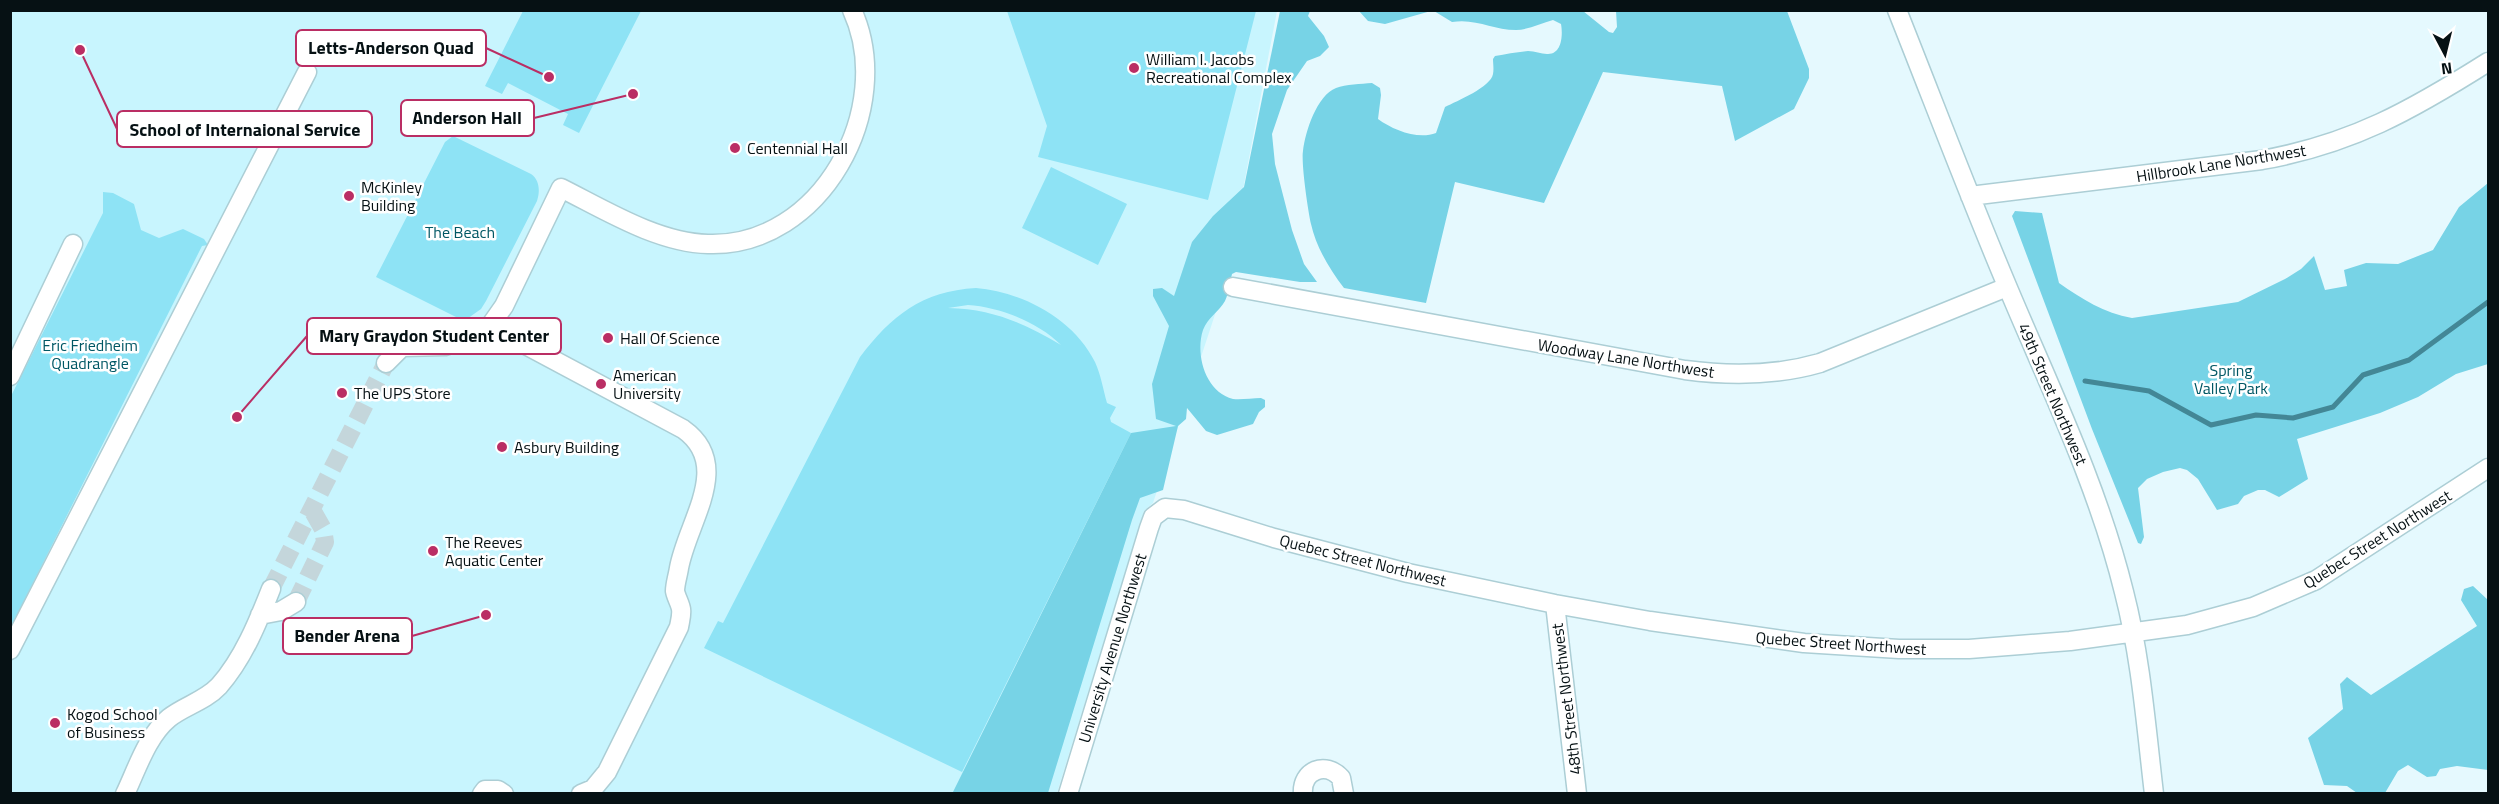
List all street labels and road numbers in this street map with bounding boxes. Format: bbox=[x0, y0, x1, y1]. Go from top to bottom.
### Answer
street label: Hillbrook Lane Northwest bbox=[2134, 138, 2308, 188]
street label: 49th Street Northwest bbox=[2012, 319, 2094, 469]
street label: Woodway Lane Northwest bbox=[1536, 332, 1716, 384]
street label: Quebec Street Northwest bbox=[2298, 483, 2456, 594]
street label: Quebec Street Northwest bbox=[1277, 528, 1449, 592]
street label: University Avenue Northwest bbox=[1072, 550, 1152, 746]
street label: 48th Street Northwest bbox=[1545, 621, 1587, 776]
street label: Quebec Street Northwest bbox=[1755, 625, 1928, 661]

